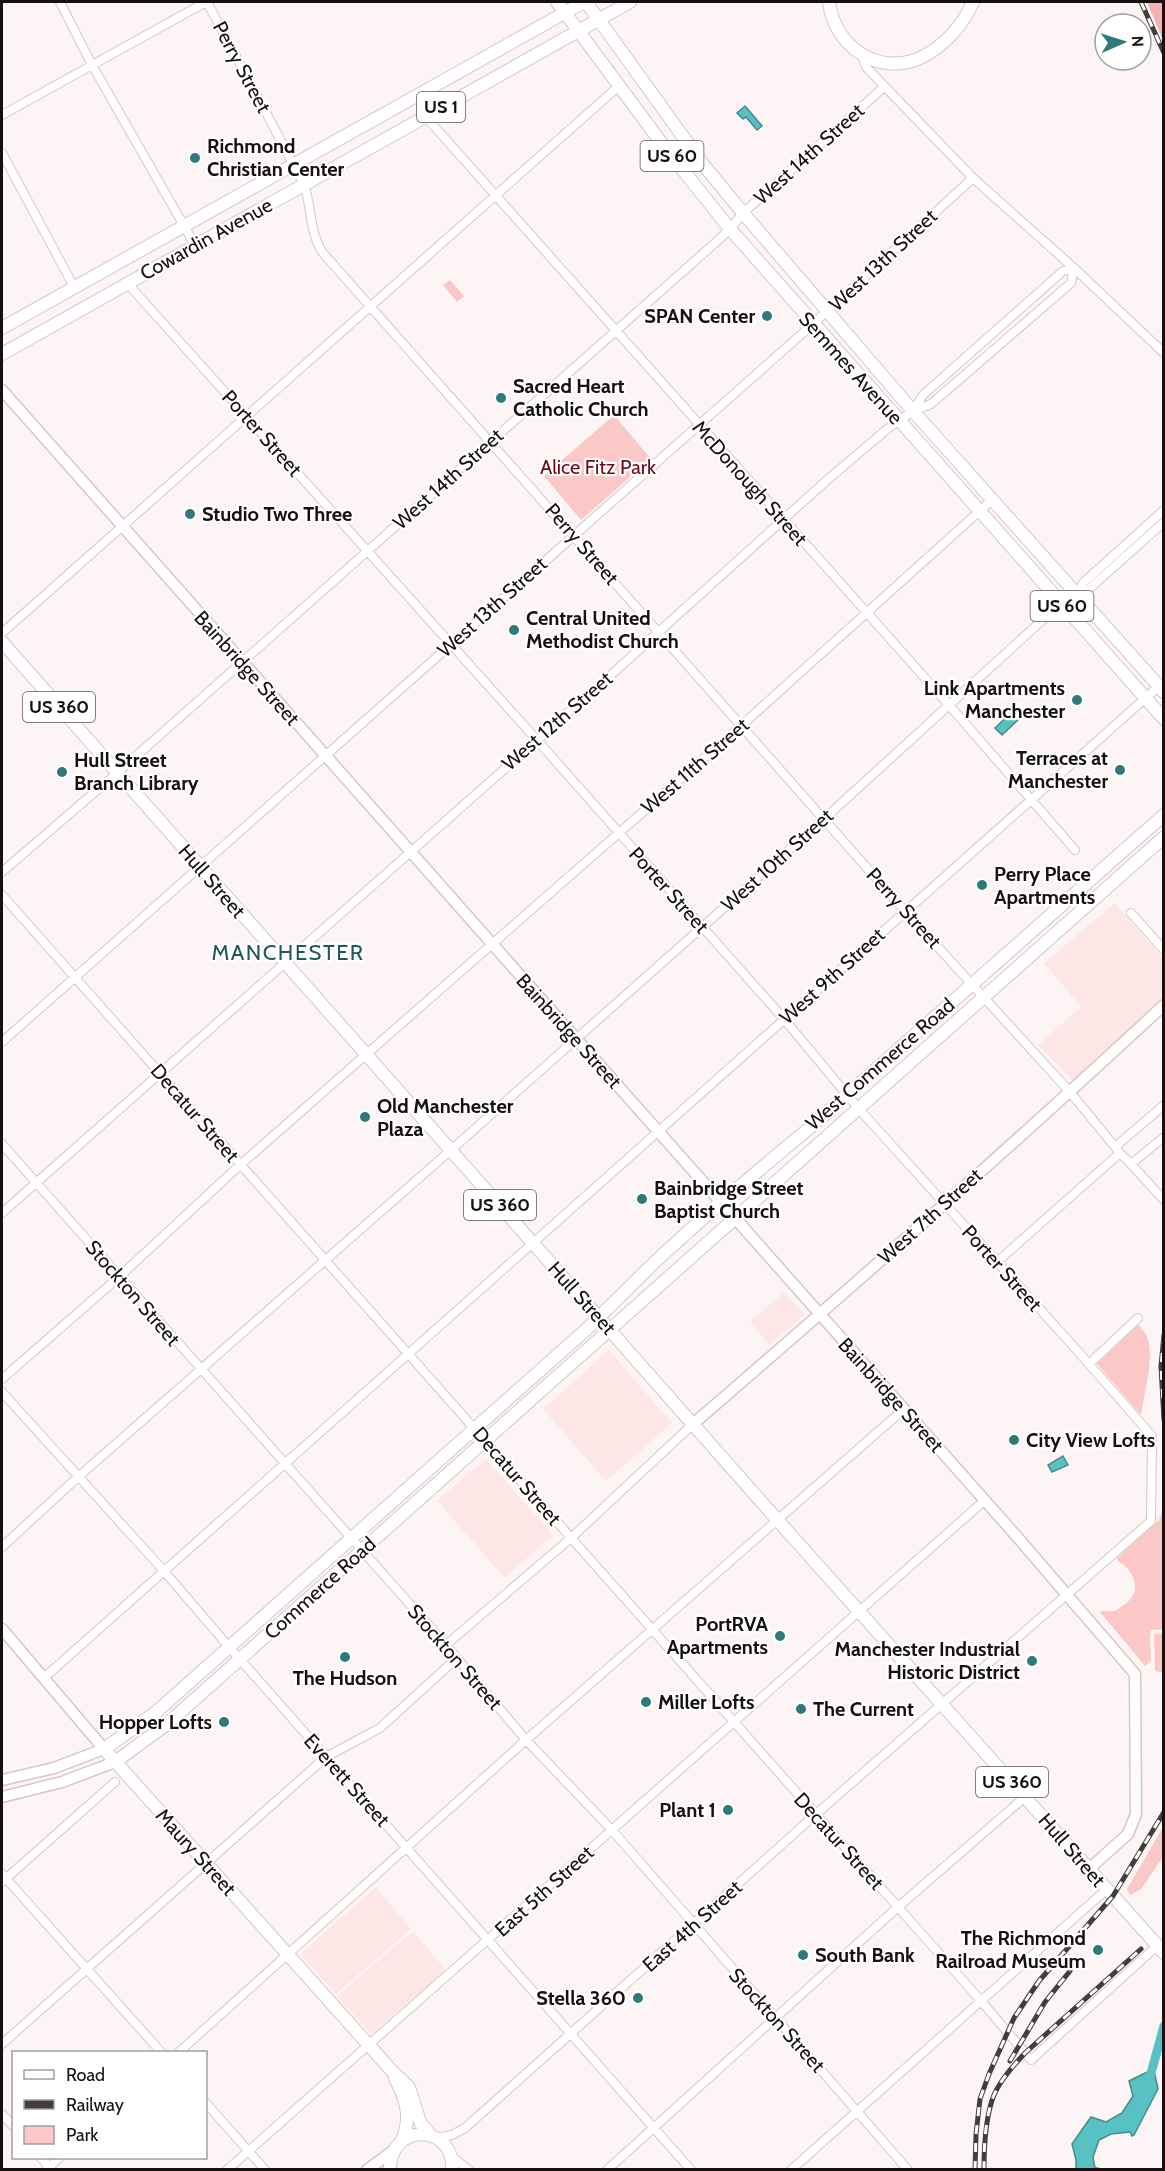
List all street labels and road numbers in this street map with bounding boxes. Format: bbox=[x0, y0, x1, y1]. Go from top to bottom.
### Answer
street label: Perry Street bbox=[208, 17, 276, 117]
road number: US 1 bbox=[417, 92, 465, 122]
street label: West 14th Street bbox=[749, 98, 869, 210]
road number: US 60 bbox=[640, 141, 704, 171]
street label: Cowardin Avenue bbox=[136, 193, 276, 285]
street label: West 13th Street bbox=[824, 204, 942, 316]
street label: Semmes Avenue bbox=[794, 307, 908, 429]
street label: Porter Street bbox=[217, 385, 307, 481]
street label: McDonough Street bbox=[688, 416, 813, 551]
street label: West 14th Street bbox=[388, 423, 508, 535]
street label: Perry Street bbox=[540, 498, 624, 590]
street label: West 13th Street bbox=[432, 552, 552, 662]
road number: US 60 bbox=[1030, 591, 1094, 621]
street label: Bainbridge Street bbox=[189, 606, 305, 730]
street label: West 12th Street bbox=[497, 666, 617, 775]
road number: US 360 bbox=[23, 692, 95, 722]
street label: West 11th Street bbox=[636, 713, 754, 819]
street label: West 10th Street bbox=[716, 803, 838, 916]
street label: Hull Street bbox=[174, 839, 251, 923]
street label: Porter Street bbox=[624, 842, 714, 938]
street label: Perry Street bbox=[862, 863, 947, 953]
street label: West 9th Street bbox=[775, 923, 890, 1029]
street label: Bainbridge Street bbox=[511, 969, 627, 1093]
street label: West Commerce Road bbox=[801, 993, 959, 1135]
street label: Decatur Street bbox=[146, 1059, 244, 1167]
street label: West 7th Street bbox=[873, 1163, 987, 1269]
road number: US 360 bbox=[464, 1190, 536, 1220]
street label: Porter Street bbox=[957, 1220, 1047, 1316]
street label: Stockton Street bbox=[81, 1235, 185, 1351]
street label: Hull Street bbox=[543, 1257, 621, 1340]
street label: Bainbridge Street bbox=[833, 1333, 949, 1457]
street label: Decatur Street bbox=[468, 1422, 566, 1530]
street label: Commerce Road bbox=[259, 1532, 381, 1644]
street label: Stockton Street bbox=[403, 1599, 507, 1715]
street label: Everett Street bbox=[299, 1729, 395, 1831]
road number: US 360 bbox=[976, 1767, 1048, 1797]
street label: Decatur Street bbox=[789, 1787, 889, 1895]
street label: Maury Street bbox=[151, 1804, 241, 1901]
street label: Hull Street bbox=[1034, 1808, 1111, 1892]
street label: East 5th Street bbox=[490, 1840, 598, 1942]
street label: East 4th Street bbox=[637, 1875, 747, 1977]
street label: Stockton Street bbox=[724, 1963, 830, 2077]

